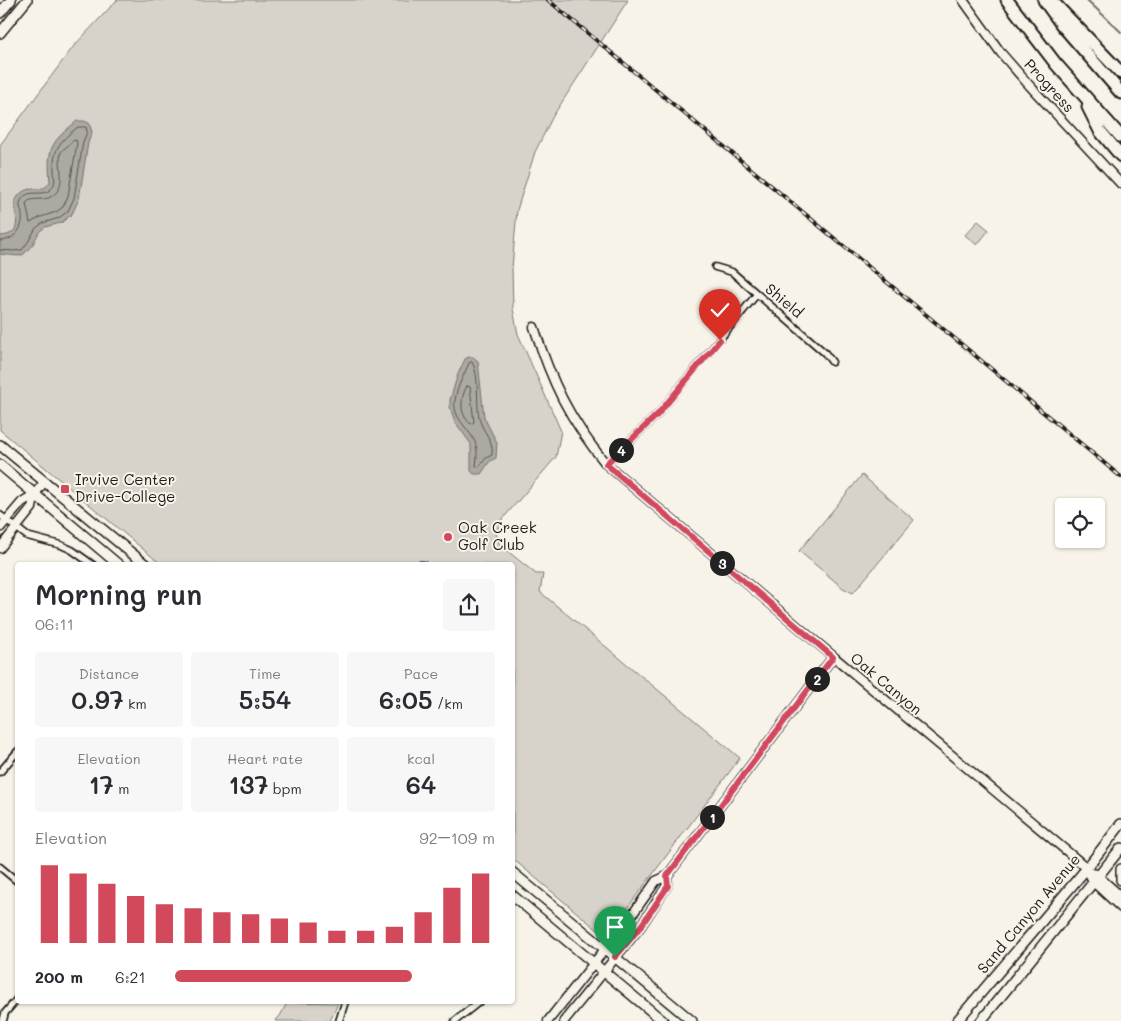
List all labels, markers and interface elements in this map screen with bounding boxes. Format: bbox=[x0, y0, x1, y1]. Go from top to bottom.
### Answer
street label: Progress bbox=[1020, 54, 1079, 116]
street label: Shield bbox=[761, 278, 808, 322]
pin bbox=[699, 289, 741, 340]
icon: check bbox=[706, 296, 734, 324]
pin: 4 bbox=[608, 438, 634, 462]
text: 4 bbox=[617, 441, 626, 460]
place label: Irvive Center Drive-College bbox=[75, 469, 175, 506]
marker: Irvive Center Drive-College bbox=[59, 483, 71, 495]
map controls bbox=[1055, 498, 1105, 548]
button: locate bbox=[1055, 498, 1105, 548]
place label: Oak Creek Golf Club bbox=[458, 517, 537, 554]
marker: Oak Creek Golf Club bbox=[442, 531, 454, 543]
pin: 3 bbox=[710, 550, 734, 576]
text: 3 bbox=[718, 554, 727, 573]
text: Morning run bbox=[35, 576, 202, 612]
button: share bbox=[443, 579, 495, 631]
text: 06:11 bbox=[35, 613, 74, 634]
street label: Oak Canyon bbox=[847, 647, 927, 719]
text: Distance bbox=[79, 664, 139, 683]
text: Time bbox=[249, 664, 281, 683]
text: Pace bbox=[404, 664, 438, 683]
pin: 2 bbox=[804, 666, 830, 692]
text: 2 bbox=[814, 670, 821, 689]
text: 0.97 bbox=[71, 683, 124, 715]
text: 5:54 bbox=[239, 683, 291, 715]
text: 6:05 bbox=[379, 683, 433, 715]
text: km bbox=[124, 694, 147, 713]
text: /km bbox=[433, 694, 463, 713]
text: Elevation bbox=[78, 749, 140, 768]
text: Heart rate bbox=[227, 749, 303, 768]
text: kcal bbox=[407, 749, 435, 768]
text: 17 bbox=[89, 768, 114, 800]
text: 137 bbox=[228, 768, 268, 800]
text: 64 bbox=[406, 768, 436, 800]
text: m bbox=[114, 779, 129, 798]
text: bpm bbox=[268, 779, 302, 798]
pin: 1 bbox=[700, 804, 724, 830]
text: 1 bbox=[709, 808, 716, 827]
text: Elevation bbox=[35, 827, 107, 848]
text: 92–109 m bbox=[419, 827, 495, 848]
street label: Sand Canyon Avenue bbox=[972, 849, 1084, 977]
pin bbox=[594, 906, 636, 957]
icon: arrive bbox=[601, 913, 629, 941]
text: 200 m bbox=[35, 966, 83, 987]
text: 6:21 bbox=[115, 966, 146, 987]

